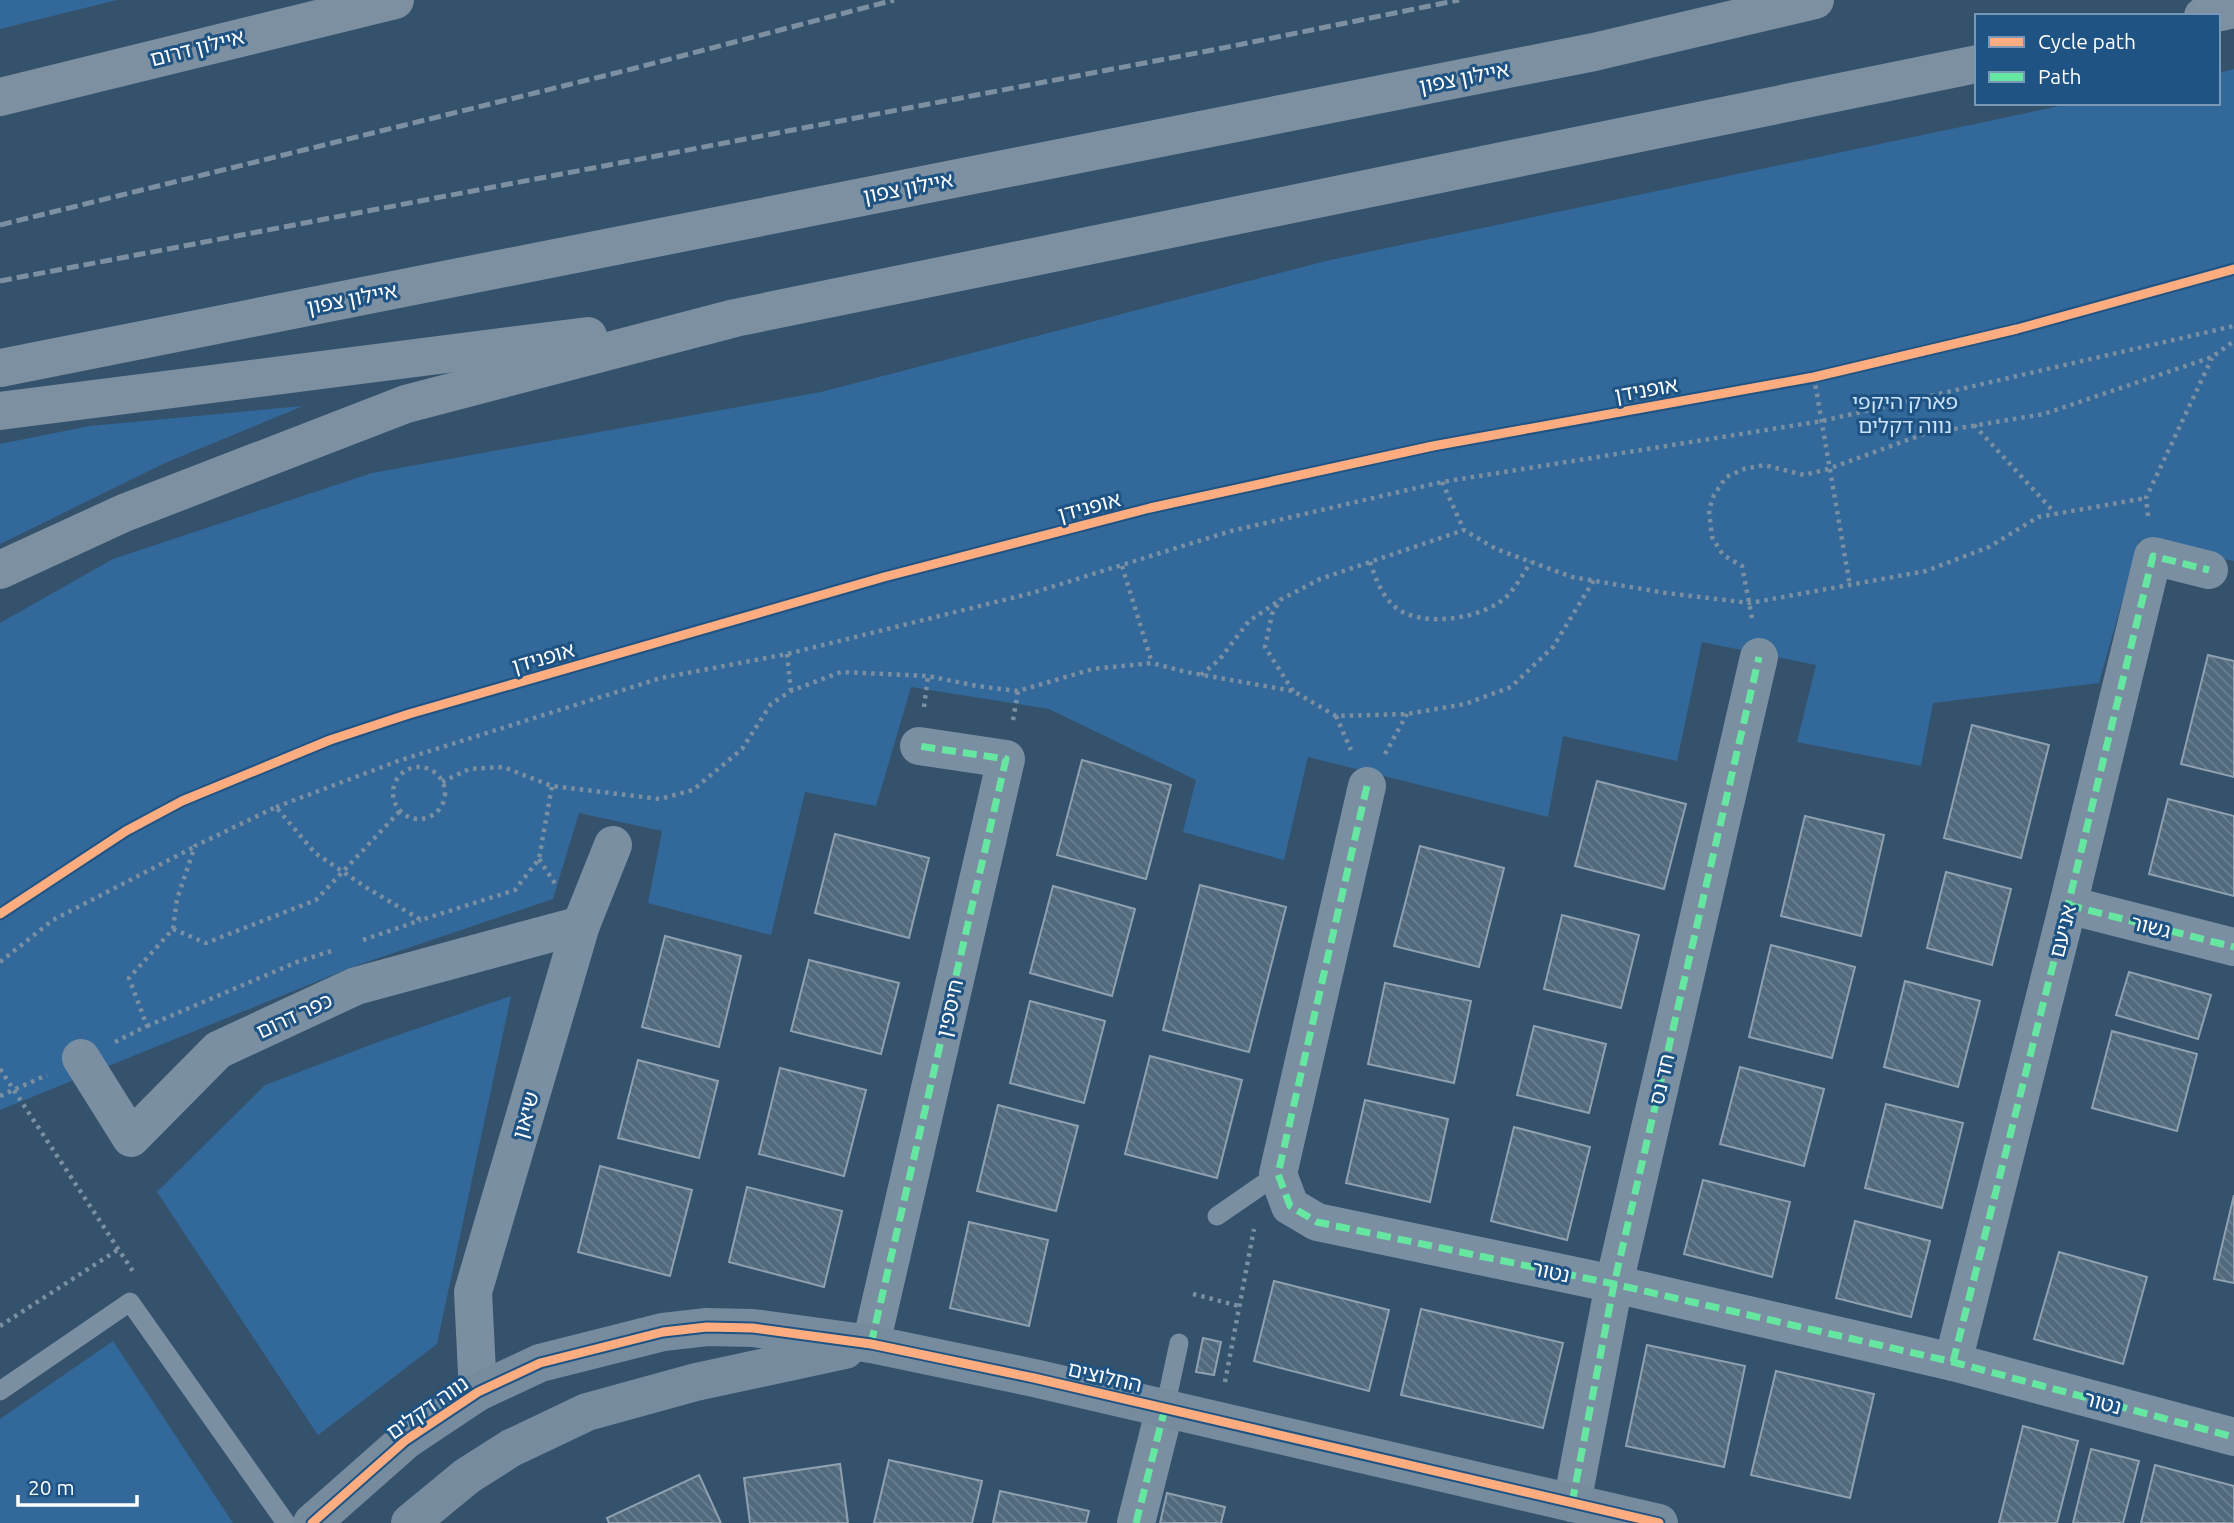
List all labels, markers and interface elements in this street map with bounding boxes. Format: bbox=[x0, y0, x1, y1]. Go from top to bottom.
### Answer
legend bbox=[1975, 14, 2220, 105]
street label: איילון דרום bbox=[147, 24, 247, 70]
text: Cycle path bbox=[2038, 29, 2136, 53]
street label: איילון צפון bbox=[1417, 57, 1511, 97]
text: Path bbox=[2038, 64, 2081, 88]
street label: איילון צפון bbox=[861, 167, 955, 207]
street label: איילון צפון bbox=[305, 278, 399, 318]
street label: אופנידן bbox=[1612, 372, 1680, 406]
park label: פארק היקפי נווה דקלים bbox=[1852, 389, 1958, 437]
street label: אופנידן bbox=[1055, 486, 1123, 526]
street label: אופנידן bbox=[509, 637, 577, 677]
street label: אניעם bbox=[2044, 902, 2080, 960]
street label: גשור bbox=[2129, 909, 2174, 943]
street label: חיספין bbox=[931, 977, 967, 1039]
street label: כפר דרום bbox=[252, 987, 336, 1043]
street label: חד נס bbox=[1644, 1051, 1678, 1107]
street label: שיאון bbox=[507, 1089, 543, 1141]
street label: נטור bbox=[1530, 1255, 1572, 1287]
street label: החלוצים bbox=[1065, 1356, 1145, 1396]
street label: נווה דקלים bbox=[382, 1370, 472, 1444]
street label: נטור bbox=[2082, 1385, 2124, 1419]
scale bar bbox=[18, 1464, 136, 1508]
text: 20 m bbox=[28, 1475, 75, 1499]

